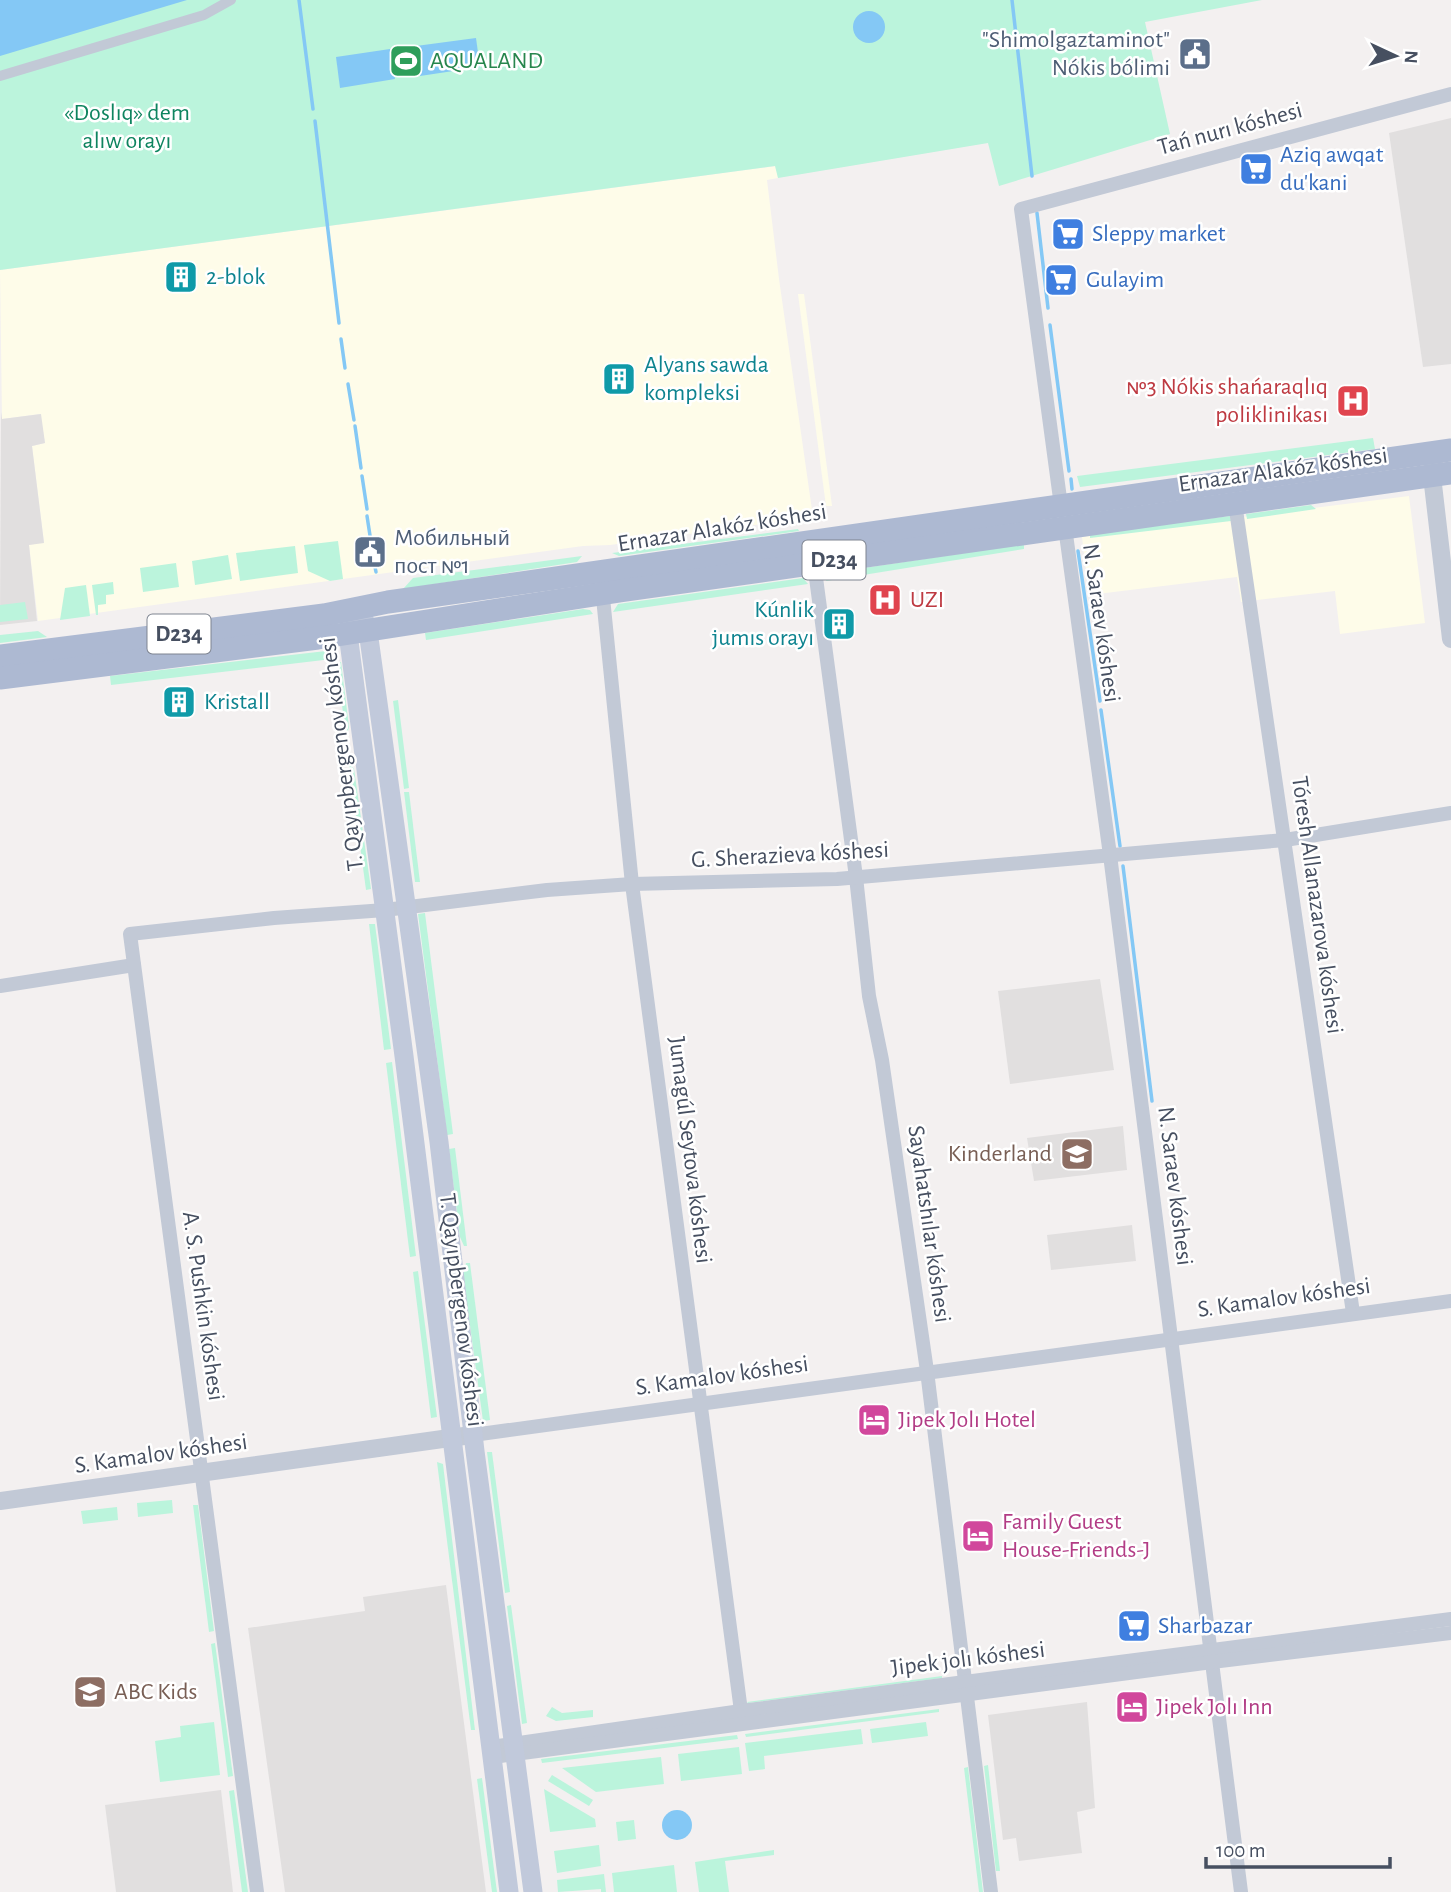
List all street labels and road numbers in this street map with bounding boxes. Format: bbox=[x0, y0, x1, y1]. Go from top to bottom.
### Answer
street label: Tań nurı kóshesi bbox=[1155, 98, 1305, 160]
street label: Ernazar Alakóz kóshesi bbox=[1177, 443, 1389, 497]
street label: Ernazar Alakóz kóshesi bbox=[616, 500, 828, 556]
road number: D234 bbox=[802, 540, 866, 580]
street label: N. Saraev kóshesi bbox=[1078, 542, 1124, 704]
road number: D234 bbox=[148, 614, 210, 654]
street label: T. Qayıpbergenov kóshesi bbox=[316, 636, 368, 872]
street label: Tóresh Allanazarova kóshesi bbox=[1287, 775, 1347, 1035]
street label: G. Sherazieva kóshesi bbox=[690, 838, 890, 872]
street label: Jumagúl Seytova kóshesi bbox=[664, 1035, 716, 1265]
street label: N. Saraev kóshesi bbox=[1153, 1105, 1197, 1267]
street label: Sayahatshılar kóshesi bbox=[903, 1124, 955, 1324]
street label: T. Qayıpbergenov kóshesi bbox=[435, 1192, 487, 1428]
street label: A. S. Pushkin kóshesi bbox=[178, 1210, 228, 1402]
street label: S. Kamalov kóshesi bbox=[1196, 1274, 1372, 1322]
street label: S. Kamalov kóshesi bbox=[634, 1352, 810, 1400]
street label: S. Kamalov kóshesi bbox=[73, 1430, 249, 1478]
street label: Jipek jolı kóshesi bbox=[890, 1638, 1046, 1680]

